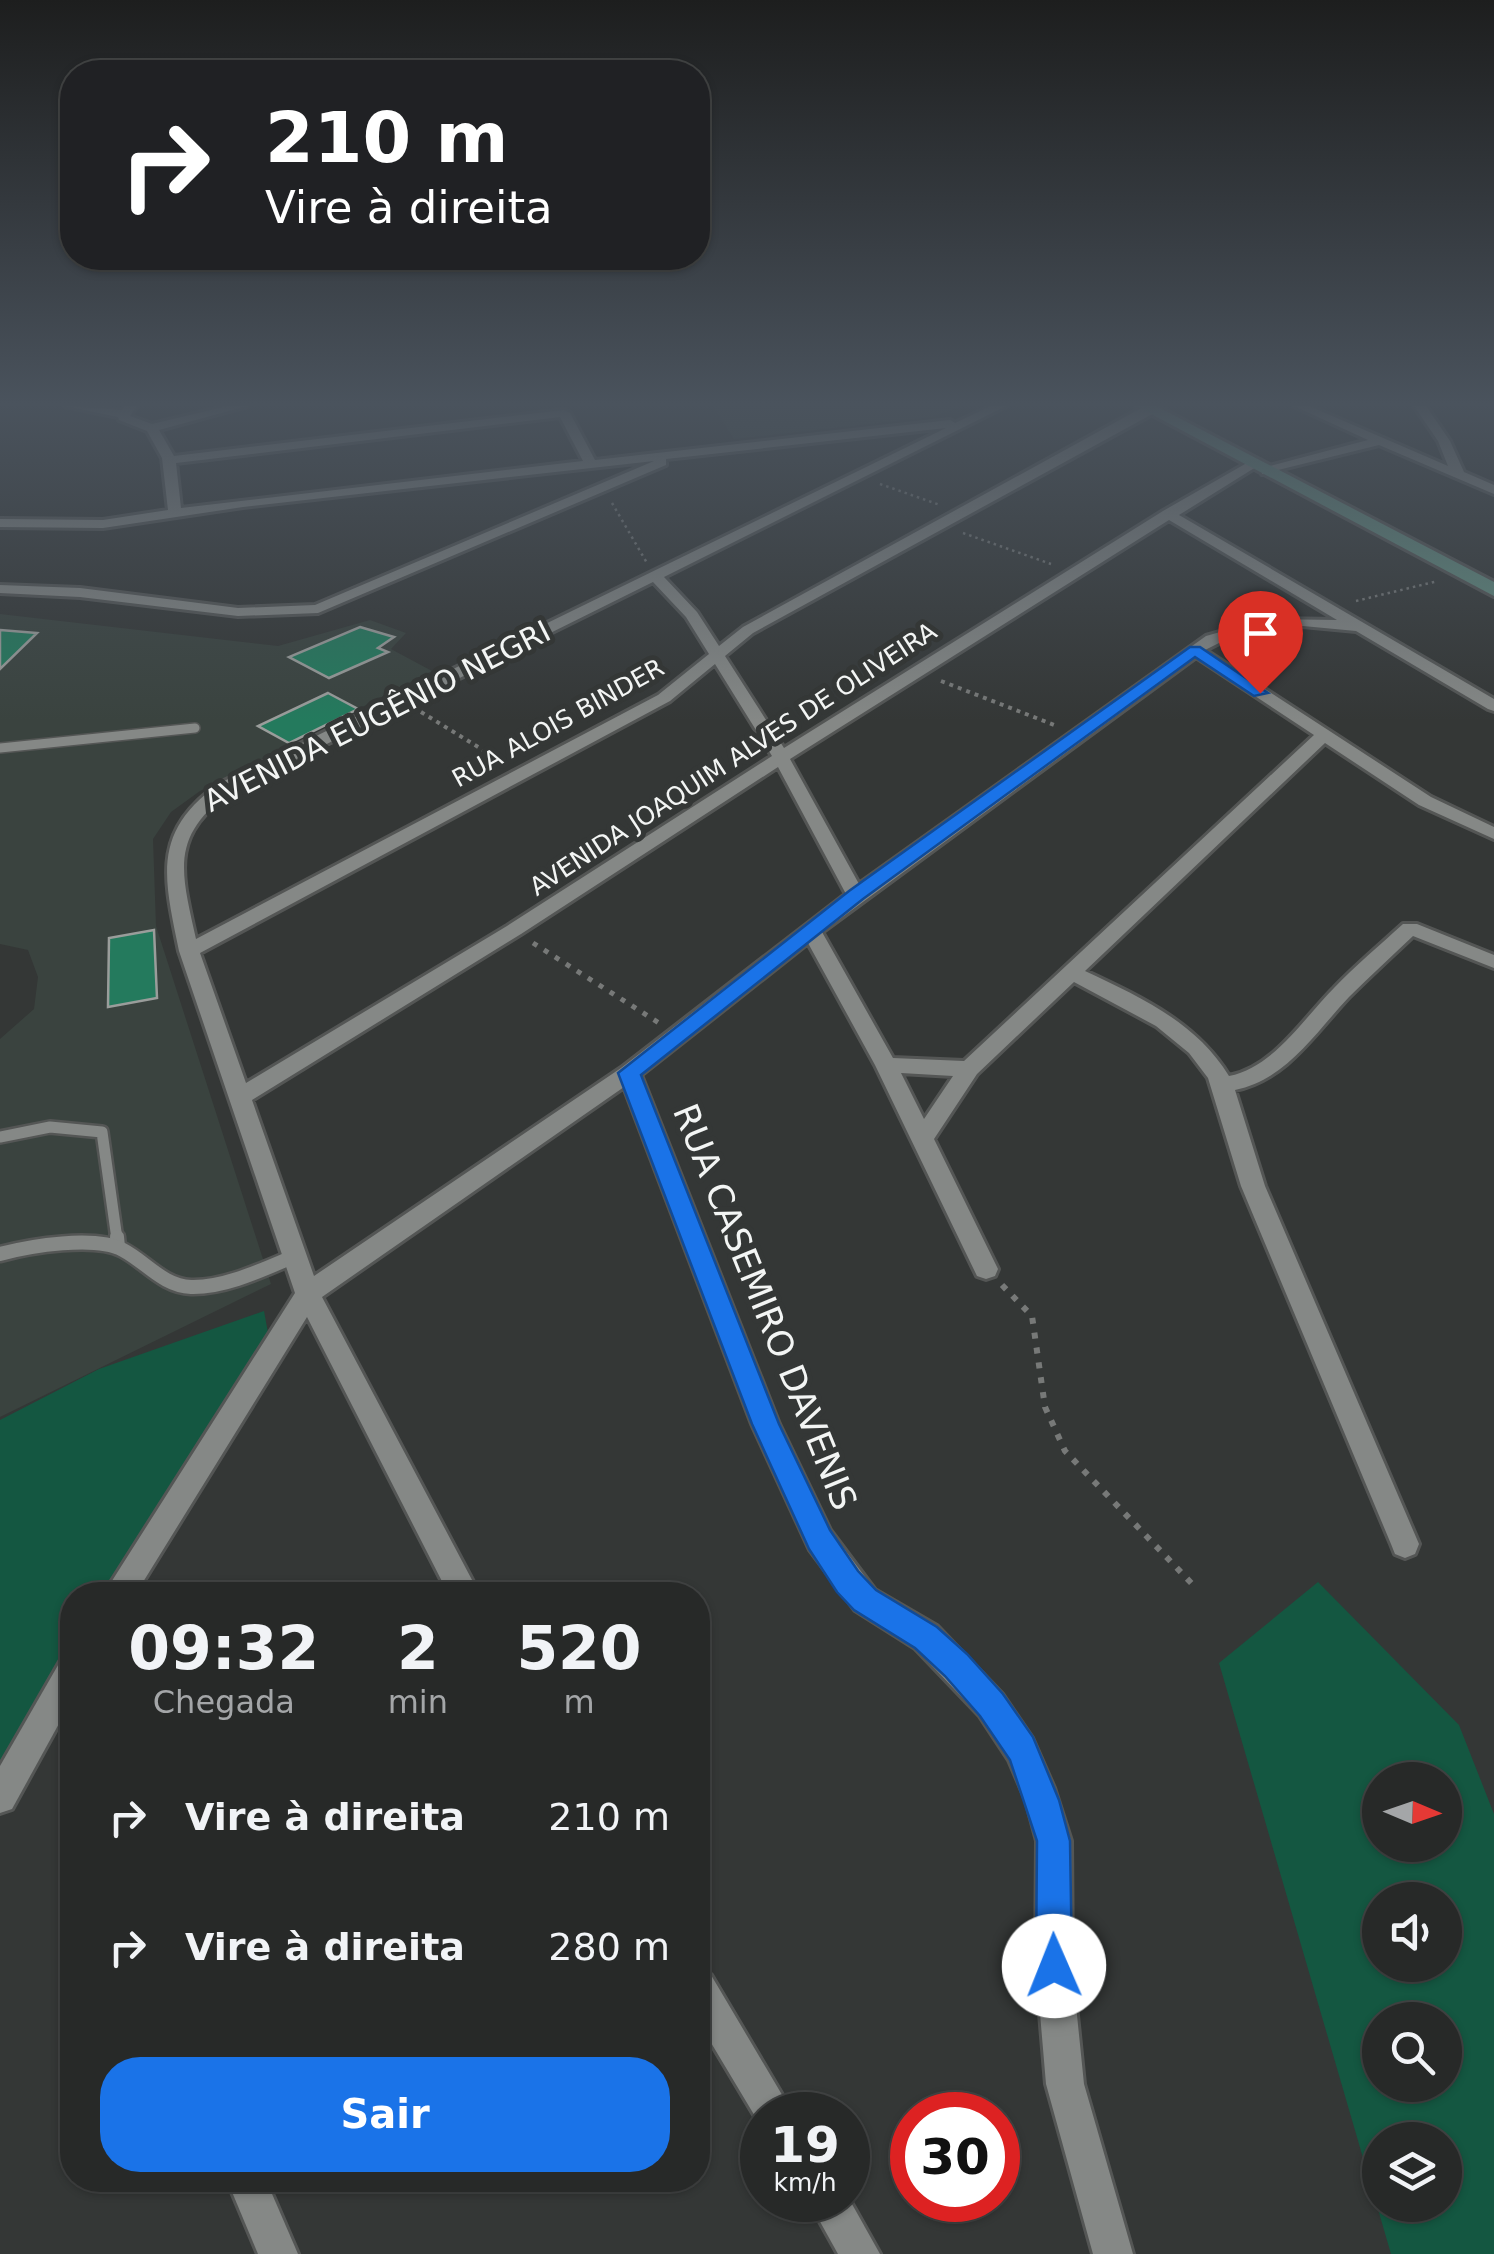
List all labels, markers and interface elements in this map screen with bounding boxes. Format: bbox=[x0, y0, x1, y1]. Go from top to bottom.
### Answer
text: 210 m bbox=[265, 97, 508, 179]
icon: right bbox=[100, 100, 230, 230]
text: Vire à direita bbox=[265, 181, 553, 234]
pin bbox=[1218, 591, 1303, 694]
icon: arrive bbox=[1233, 606, 1288, 661]
street label: AVENIDA EUGÊNIO NEGRI bbox=[198, 613, 556, 819]
street label: AVENIDA JOAQUIM ALVES DE OLIVEIRA bbox=[524, 616, 942, 902]
street label: RUA ALOIS BINDER bbox=[447, 653, 669, 793]
street label: RUA CASEMIRO DAVENIS bbox=[665, 1098, 865, 1516]
text: 09:32 bbox=[128, 1613, 319, 1683]
text: 2 bbox=[397, 1613, 439, 1683]
text: 520 bbox=[516, 1613, 642, 1683]
text: Chegada bbox=[153, 1683, 295, 1721]
text: min bbox=[388, 1683, 448, 1721]
text: m bbox=[563, 1683, 595, 1721]
north arrow bbox=[1362, 1762, 1462, 1862]
map controls bbox=[1362, 1762, 1462, 2222]
icon: right bbox=[100, 1790, 155, 1845]
text: Vire à direita bbox=[185, 1795, 465, 1839]
text: 210 m bbox=[548, 1795, 670, 1839]
button: sound bbox=[1362, 1882, 1462, 1982]
position arrow bbox=[1002, 1914, 1106, 2018]
icon: right bbox=[100, 1920, 155, 1975]
text: Vire à direita bbox=[185, 1925, 465, 1969]
text: 280 m bbox=[548, 1925, 670, 1969]
button: search bbox=[1362, 2002, 1462, 2102]
button: Sair bbox=[100, 2057, 670, 2172]
speed limit sign: 30 bbox=[890, 2092, 1020, 2222]
text: 19 bbox=[770, 2116, 840, 2174]
button: layers bbox=[1362, 2122, 1462, 2222]
text: km/h bbox=[773, 2168, 837, 2197]

